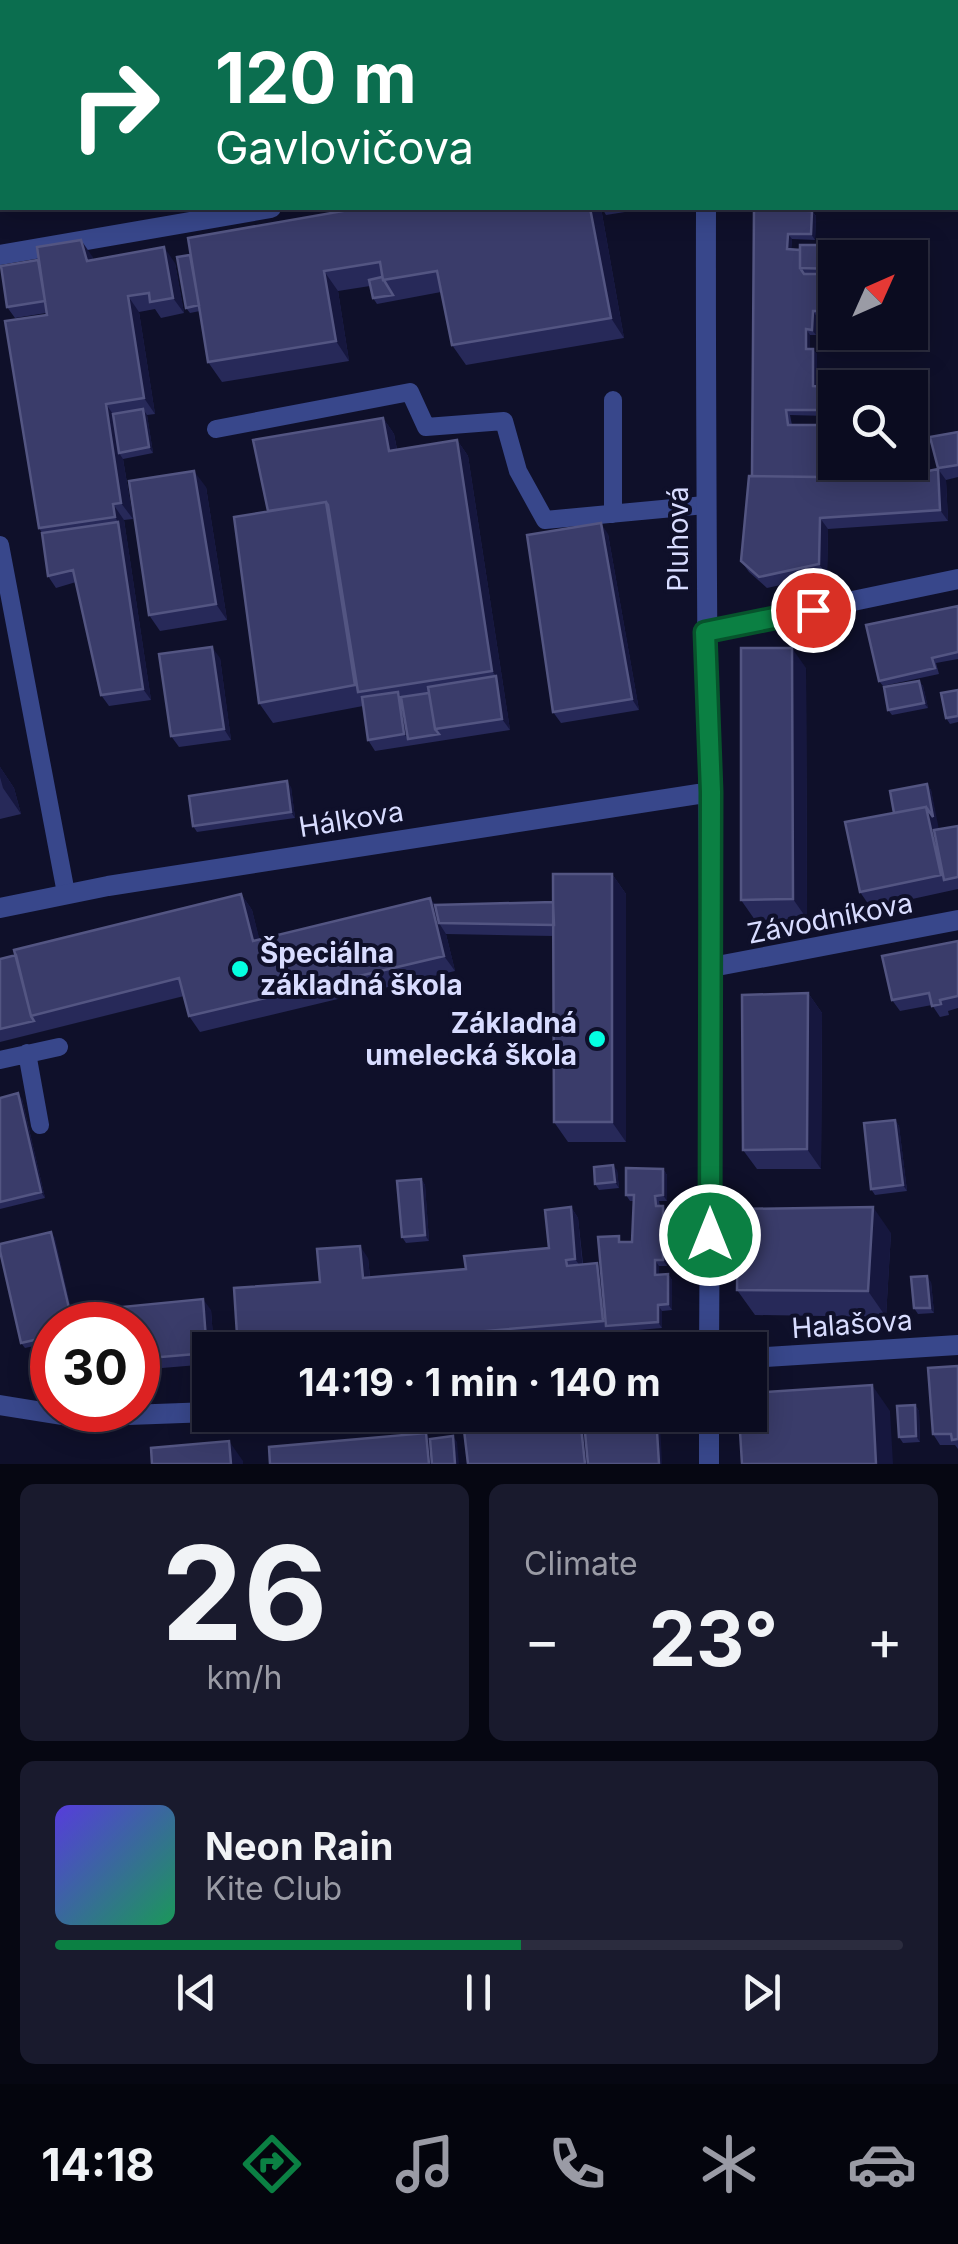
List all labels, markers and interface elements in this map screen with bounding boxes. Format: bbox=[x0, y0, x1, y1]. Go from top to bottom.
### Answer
text: 120 m bbox=[215, 35, 417, 120]
icon: right bbox=[50, 40, 180, 170]
text: Gavlovičova bbox=[215, 120, 474, 175]
north arrow bbox=[818, 240, 928, 350]
map controls bbox=[818, 240, 928, 480]
button: search bbox=[818, 370, 928, 480]
street label: Pluhová bbox=[661, 486, 695, 592]
pin bbox=[771, 568, 856, 653]
icon: arrive bbox=[786, 583, 841, 638]
street label: Hálkova bbox=[296, 794, 406, 844]
street label: Závodníkova bbox=[744, 885, 916, 951]
place label: Špeciálna základná škola bbox=[260, 936, 463, 1002]
marker: Špeciálna základná škola bbox=[229, 958, 251, 980]
place label: Základná umelecká škola bbox=[365, 1006, 577, 1072]
marker: Základná umelecká škola bbox=[586, 1028, 608, 1050]
position arrow bbox=[658, 1183, 762, 1287]
speed limit sign: 30 bbox=[30, 1302, 160, 1432]
street label: Halašova bbox=[790, 1303, 914, 1345]
text: 14:19 · 1 min · 140 m bbox=[298, 1359, 661, 1405]
text: 26 bbox=[161, 1514, 328, 1671]
text: Climate bbox=[524, 1544, 638, 1583]
text: 23° bbox=[649, 1593, 778, 1684]
text: − bbox=[524, 1607, 560, 1673]
text: + bbox=[867, 1607, 903, 1673]
text: km/h bbox=[206, 1658, 283, 1697]
text: Neon Rain bbox=[205, 1823, 393, 1869]
text: Kite Club bbox=[205, 1869, 342, 1908]
icon: previous bbox=[169, 1965, 224, 2020]
icon: pause bbox=[451, 1965, 506, 2020]
icon: next bbox=[734, 1965, 789, 2020]
icon: directions bbox=[237, 2129, 307, 2199]
icon: music bbox=[390, 2129, 460, 2199]
icon: phone bbox=[542, 2129, 612, 2199]
icon: climate bbox=[694, 2129, 764, 2199]
icon: car bbox=[847, 2129, 917, 2199]
text: 14:18 bbox=[41, 2137, 155, 2192]

